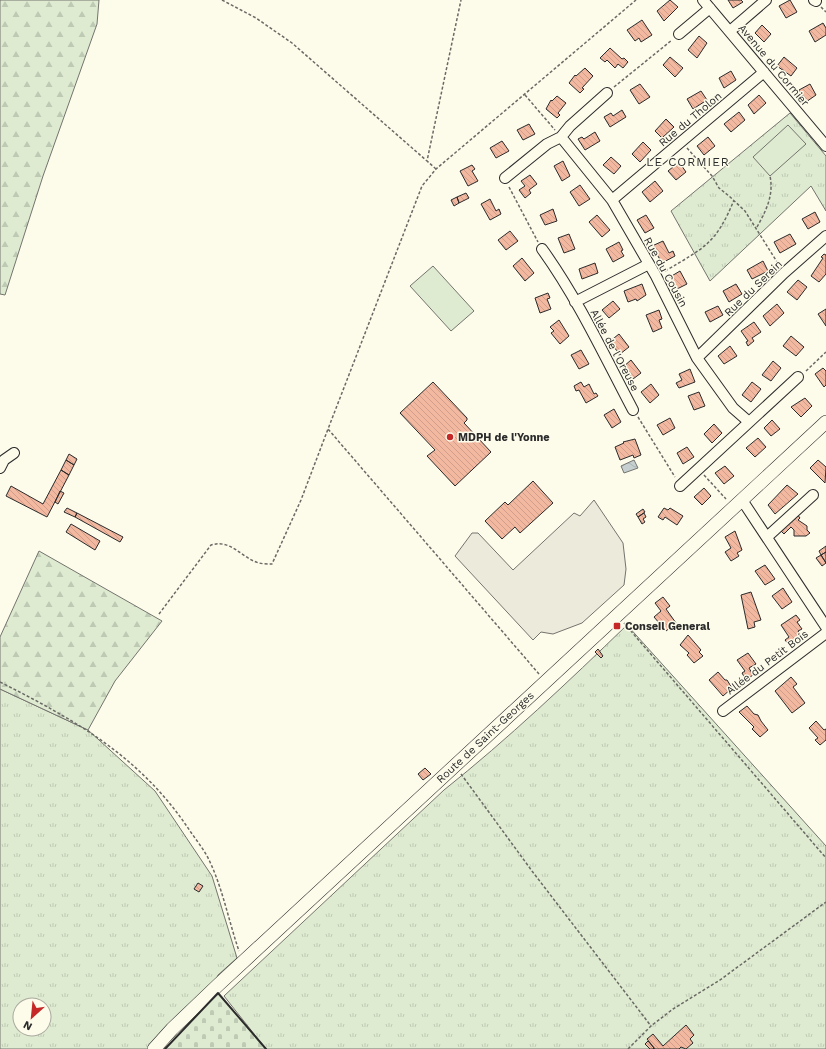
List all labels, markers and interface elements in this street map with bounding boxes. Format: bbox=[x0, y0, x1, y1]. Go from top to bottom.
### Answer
street label: Avenue du Cormier bbox=[736, 22, 812, 109]
street label: Rue du Tholon bbox=[656, 89, 724, 149]
district label: LE CORMIER bbox=[646, 155, 730, 169]
street label: Rue du Cousin bbox=[641, 235, 690, 309]
street label: Rue du Serein bbox=[722, 258, 785, 319]
street label: Allée de l'Oreuse bbox=[587, 307, 642, 393]
place label: MDPH de l'Yonne bbox=[458, 431, 550, 444]
marker: MDPH de l'Yonne bbox=[445, 432, 455, 442]
place label: Conseil General bbox=[625, 620, 710, 633]
marker: Conseil General bbox=[612, 621, 622, 631]
street label: Allée du Petit Bois bbox=[724, 627, 811, 697]
street label: Route de Saint-Georges bbox=[434, 689, 537, 786]
north arrow bbox=[12, 997, 52, 1037]
text: N bbox=[21, 1018, 34, 1033]

